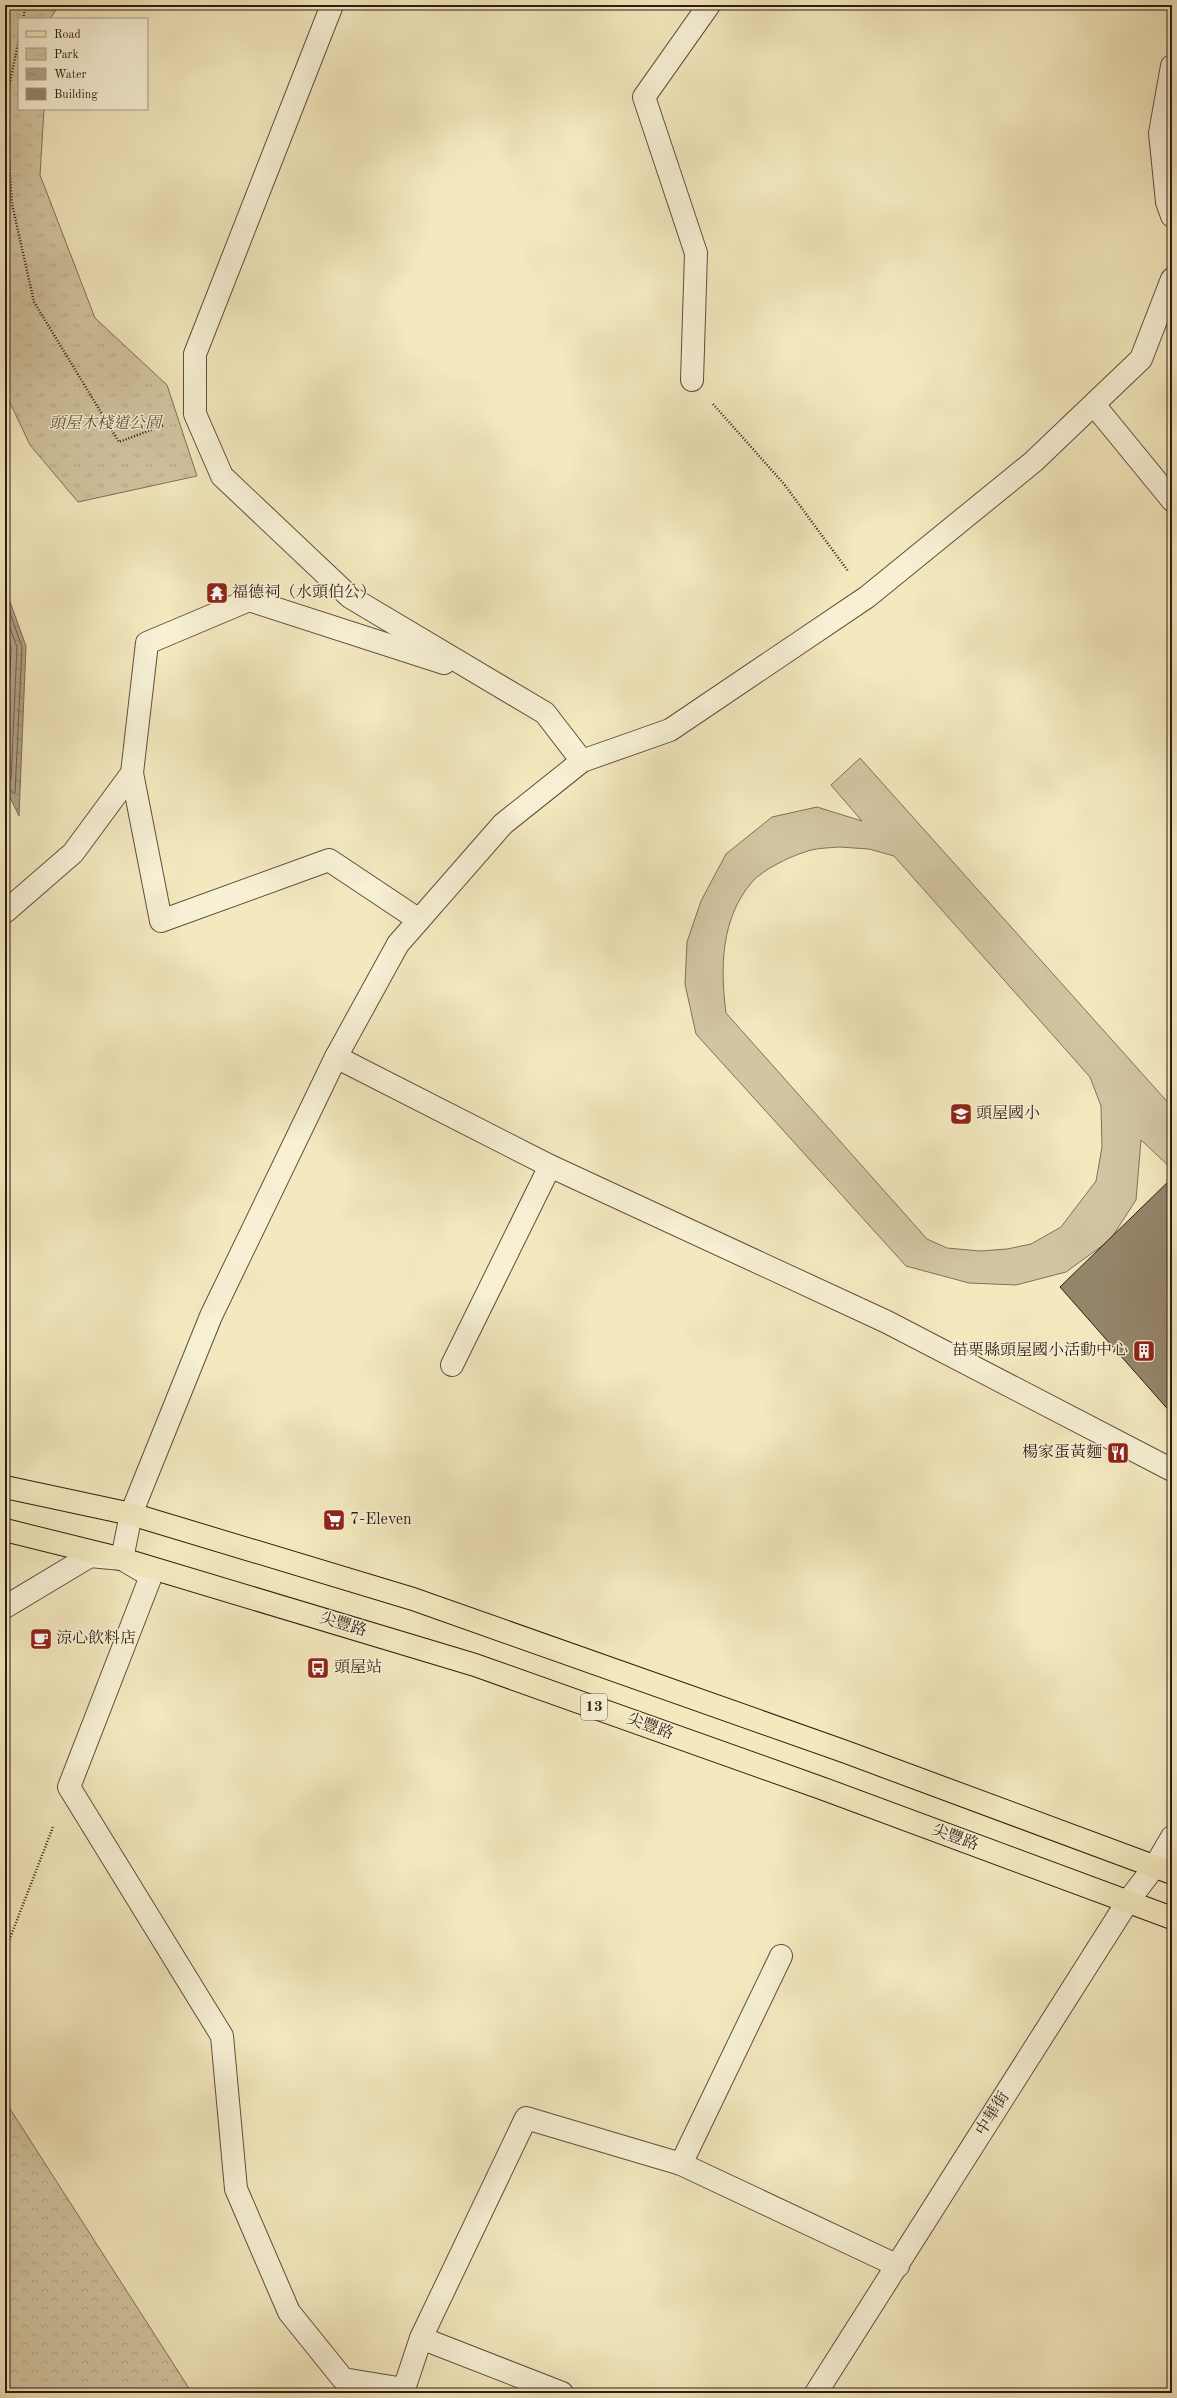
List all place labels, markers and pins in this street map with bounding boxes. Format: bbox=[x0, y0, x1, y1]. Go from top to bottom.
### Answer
temple icon: 福德祠（水頭伯公） bbox=[204, 580, 230, 606]
place label: 福德祠（水頭伯公） bbox=[232, 583, 376, 601]
school or university icon: 頭屋國小 bbox=[948, 1101, 974, 1127]
place label: 頭屋國小 bbox=[976, 1104, 1040, 1122]
building icon: 苗栗縣頭屋國小活動中心 bbox=[1131, 1338, 1157, 1364]
place label: 苗栗縣頭屋國小活動中心 bbox=[952, 1341, 1128, 1359]
restaurant icon: 楊家蛋黃麵 bbox=[1105, 1440, 1131, 1466]
place label: 楊家蛋黃麵 bbox=[1022, 1443, 1102, 1461]
supermarket icon: 7-Eleven bbox=[321, 1507, 347, 1533]
place label: 7-Eleven bbox=[350, 1512, 412, 1528]
cafe icon: 涼心飲料店 bbox=[28, 1626, 54, 1652]
place label: 涼心飲料店 bbox=[56, 1629, 136, 1647]
bus stop icon: 頭屋站 bbox=[305, 1655, 331, 1681]
place label: 頭屋站 bbox=[334, 1658, 382, 1676]

